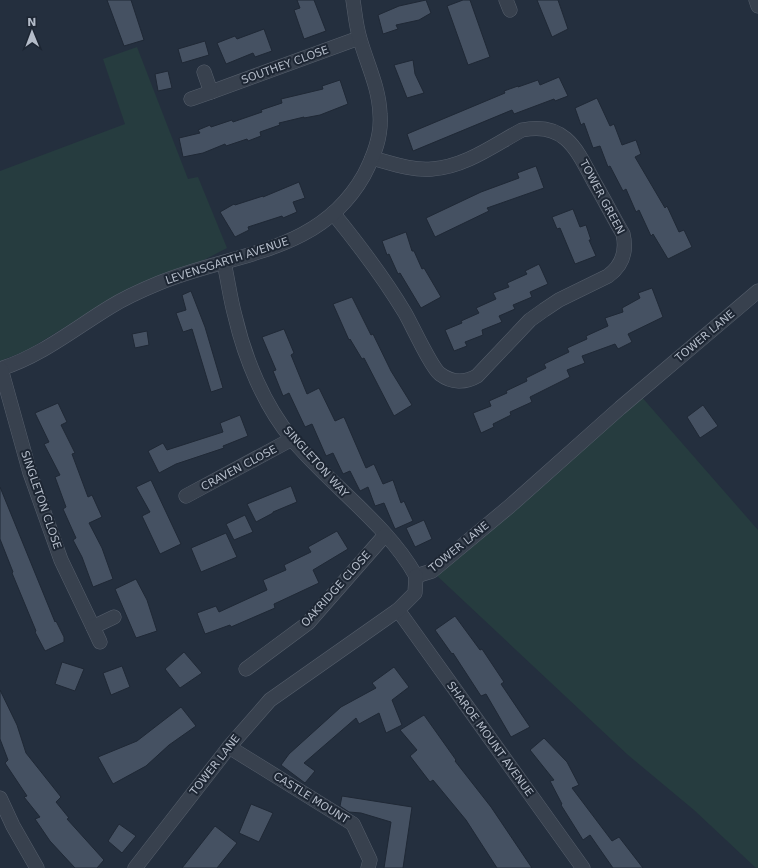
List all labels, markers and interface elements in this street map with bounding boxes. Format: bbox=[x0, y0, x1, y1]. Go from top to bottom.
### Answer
north arrow bbox=[12, 12, 52, 52]
text: N bbox=[27, 16, 37, 29]
street label: SOUTHEY CLOSE bbox=[240, 43, 330, 87]
street label: TOWER GREEN bbox=[576, 157, 627, 237]
street label: LEVENSGARTH AVENUE bbox=[164, 235, 290, 287]
street label: TOWER LANE bbox=[672, 307, 737, 365]
street label: SINGLETON WAY bbox=[281, 424, 351, 500]
street label: CRAVEN CLOSE bbox=[199, 443, 279, 493]
street label: SINGLETON CLOSE bbox=[18, 449, 64, 551]
street label: TOWER LANE bbox=[426, 519, 492, 576]
street label: OAKRIDGE CLOSE bbox=[299, 548, 373, 630]
street label: SHAROE MOUNT AVENUE bbox=[444, 679, 536, 799]
street label: TOWER LANE bbox=[187, 732, 243, 799]
street label: CASTLE MOUNT bbox=[271, 770, 351, 827]

